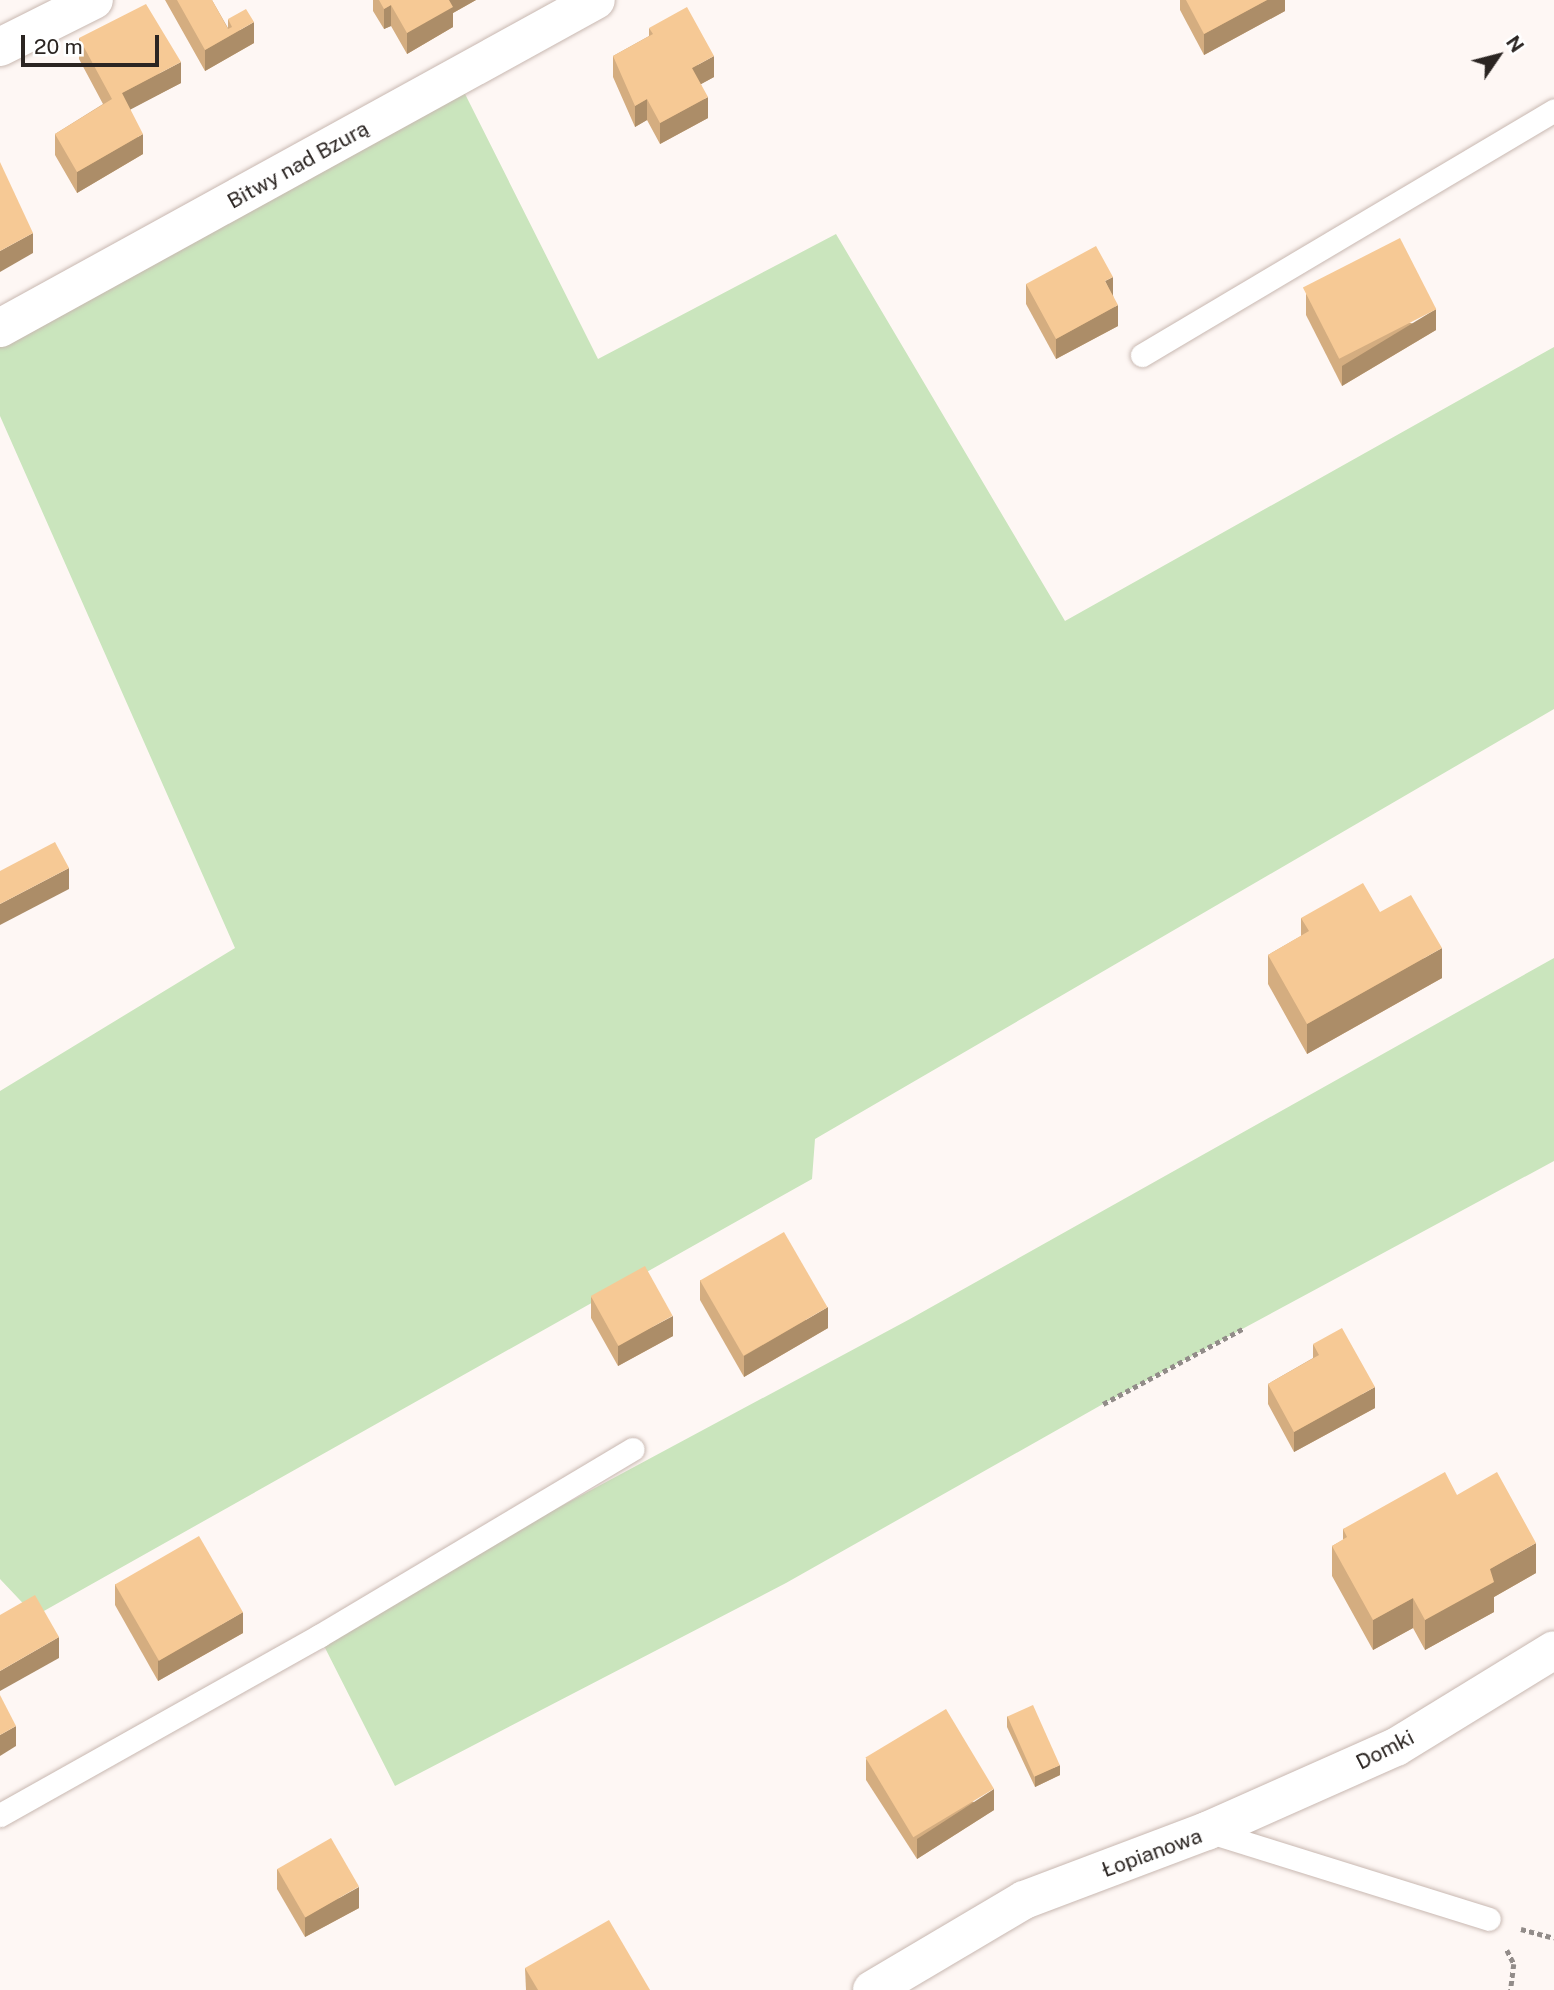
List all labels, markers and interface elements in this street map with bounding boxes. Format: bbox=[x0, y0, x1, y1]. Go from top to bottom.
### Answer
scale bar bbox=[24, 21, 163, 65]
north arrow bbox=[1463, 21, 1533, 91]
text: N bbox=[1502, 32, 1528, 56]
text: 20 m bbox=[34, 34, 83, 59]
street label: Bitwy nad Bzurą bbox=[223, 116, 373, 214]
street label: Domki bbox=[1352, 1725, 1418, 1775]
street label: Łopianowa bbox=[1099, 1823, 1205, 1883]

